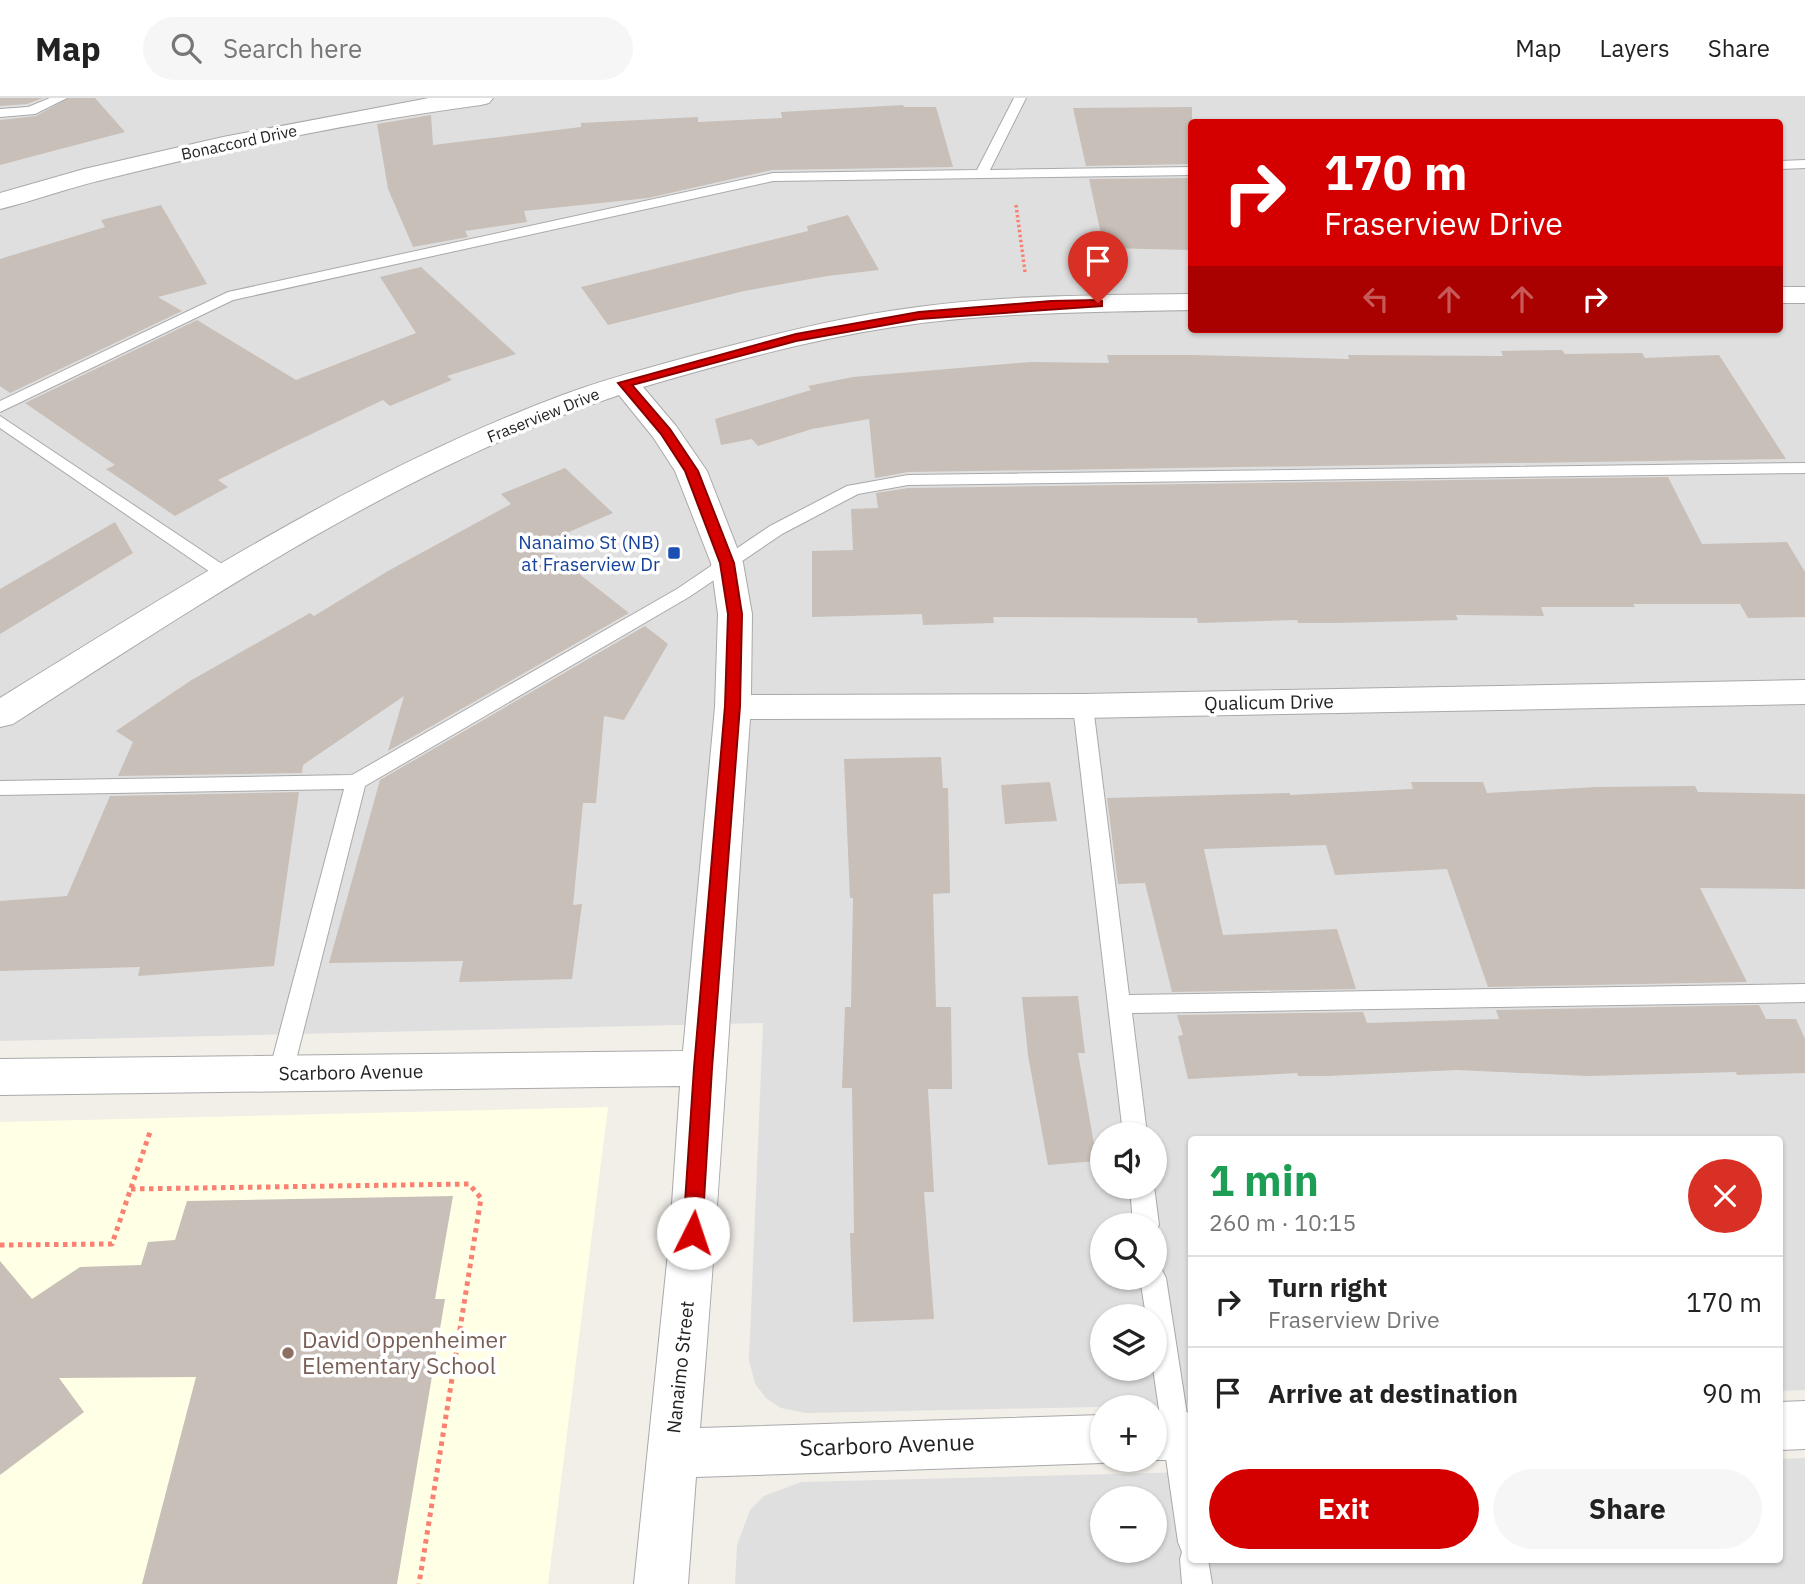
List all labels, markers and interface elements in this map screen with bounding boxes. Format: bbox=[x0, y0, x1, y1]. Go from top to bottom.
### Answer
search box bbox=[143, 17, 633, 80]
text: Map bbox=[35, 27, 101, 70]
icon: search bbox=[167, 29, 205, 67]
text: Search here bbox=[223, 31, 362, 65]
text: Map bbox=[1515, 32, 1562, 64]
text: Layers bbox=[1600, 32, 1670, 64]
text: Share bbox=[1708, 32, 1770, 64]
street label: Bonaccord Drive bbox=[179, 120, 299, 164]
text: 170 m bbox=[1324, 140, 1468, 203]
icon: right bbox=[1209, 147, 1300, 238]
text: Fraserview Drive bbox=[1324, 202, 1563, 244]
pin bbox=[1068, 231, 1128, 303]
icon: arrive bbox=[1079, 242, 1117, 280]
icon: left bbox=[1357, 280, 1395, 318]
icon: ahead bbox=[1430, 280, 1468, 318]
icon: ahead bbox=[1503, 280, 1541, 318]
icon: right bbox=[1576, 280, 1614, 318]
street label: Fraserview Drive bbox=[484, 383, 602, 447]
place label: Nanaimo St (NB) at Fraserview Dr bbox=[518, 530, 660, 576]
marker: Nanaimo St (NB) at Fraserview Dr bbox=[666, 545, 682, 561]
street label: Qualicum Drive bbox=[1204, 689, 1334, 715]
street label: Scarboro Avenue bbox=[278, 1059, 424, 1085]
map controls bbox=[1090, 1122, 1167, 1563]
button: sound bbox=[1090, 1122, 1167, 1199]
text: 1 min bbox=[1209, 1153, 1319, 1208]
button: close bbox=[1688, 1159, 1762, 1233]
position arrow bbox=[656, 1196, 730, 1270]
text: 260 m · 10:15 bbox=[1209, 1207, 1356, 1237]
button: search bbox=[1090, 1213, 1167, 1290]
text: Turn right bbox=[1268, 1270, 1387, 1304]
icon: right bbox=[1209, 1283, 1247, 1321]
text: 170 m bbox=[1686, 1285, 1762, 1319]
street label: Nanaimo Street bbox=[661, 1300, 699, 1434]
button: layers bbox=[1090, 1304, 1167, 1381]
text: Fraserview Drive bbox=[1268, 1304, 1440, 1334]
place label: David Oppenheimer Elementary School bbox=[302, 1324, 507, 1380]
marker: David Oppenheimer Elementary School bbox=[280, 1345, 296, 1361]
icon: arrive bbox=[1209, 1374, 1247, 1412]
text: Arrive at destination bbox=[1268, 1376, 1518, 1410]
text: 90 m bbox=[1702, 1376, 1762, 1410]
button: + bbox=[1090, 1395, 1167, 1472]
street label: Scarboro Avenue bbox=[799, 1426, 975, 1462]
button: Exit bbox=[1209, 1469, 1479, 1549]
button: Share bbox=[1493, 1469, 1762, 1549]
button: − bbox=[1090, 1486, 1167, 1563]

